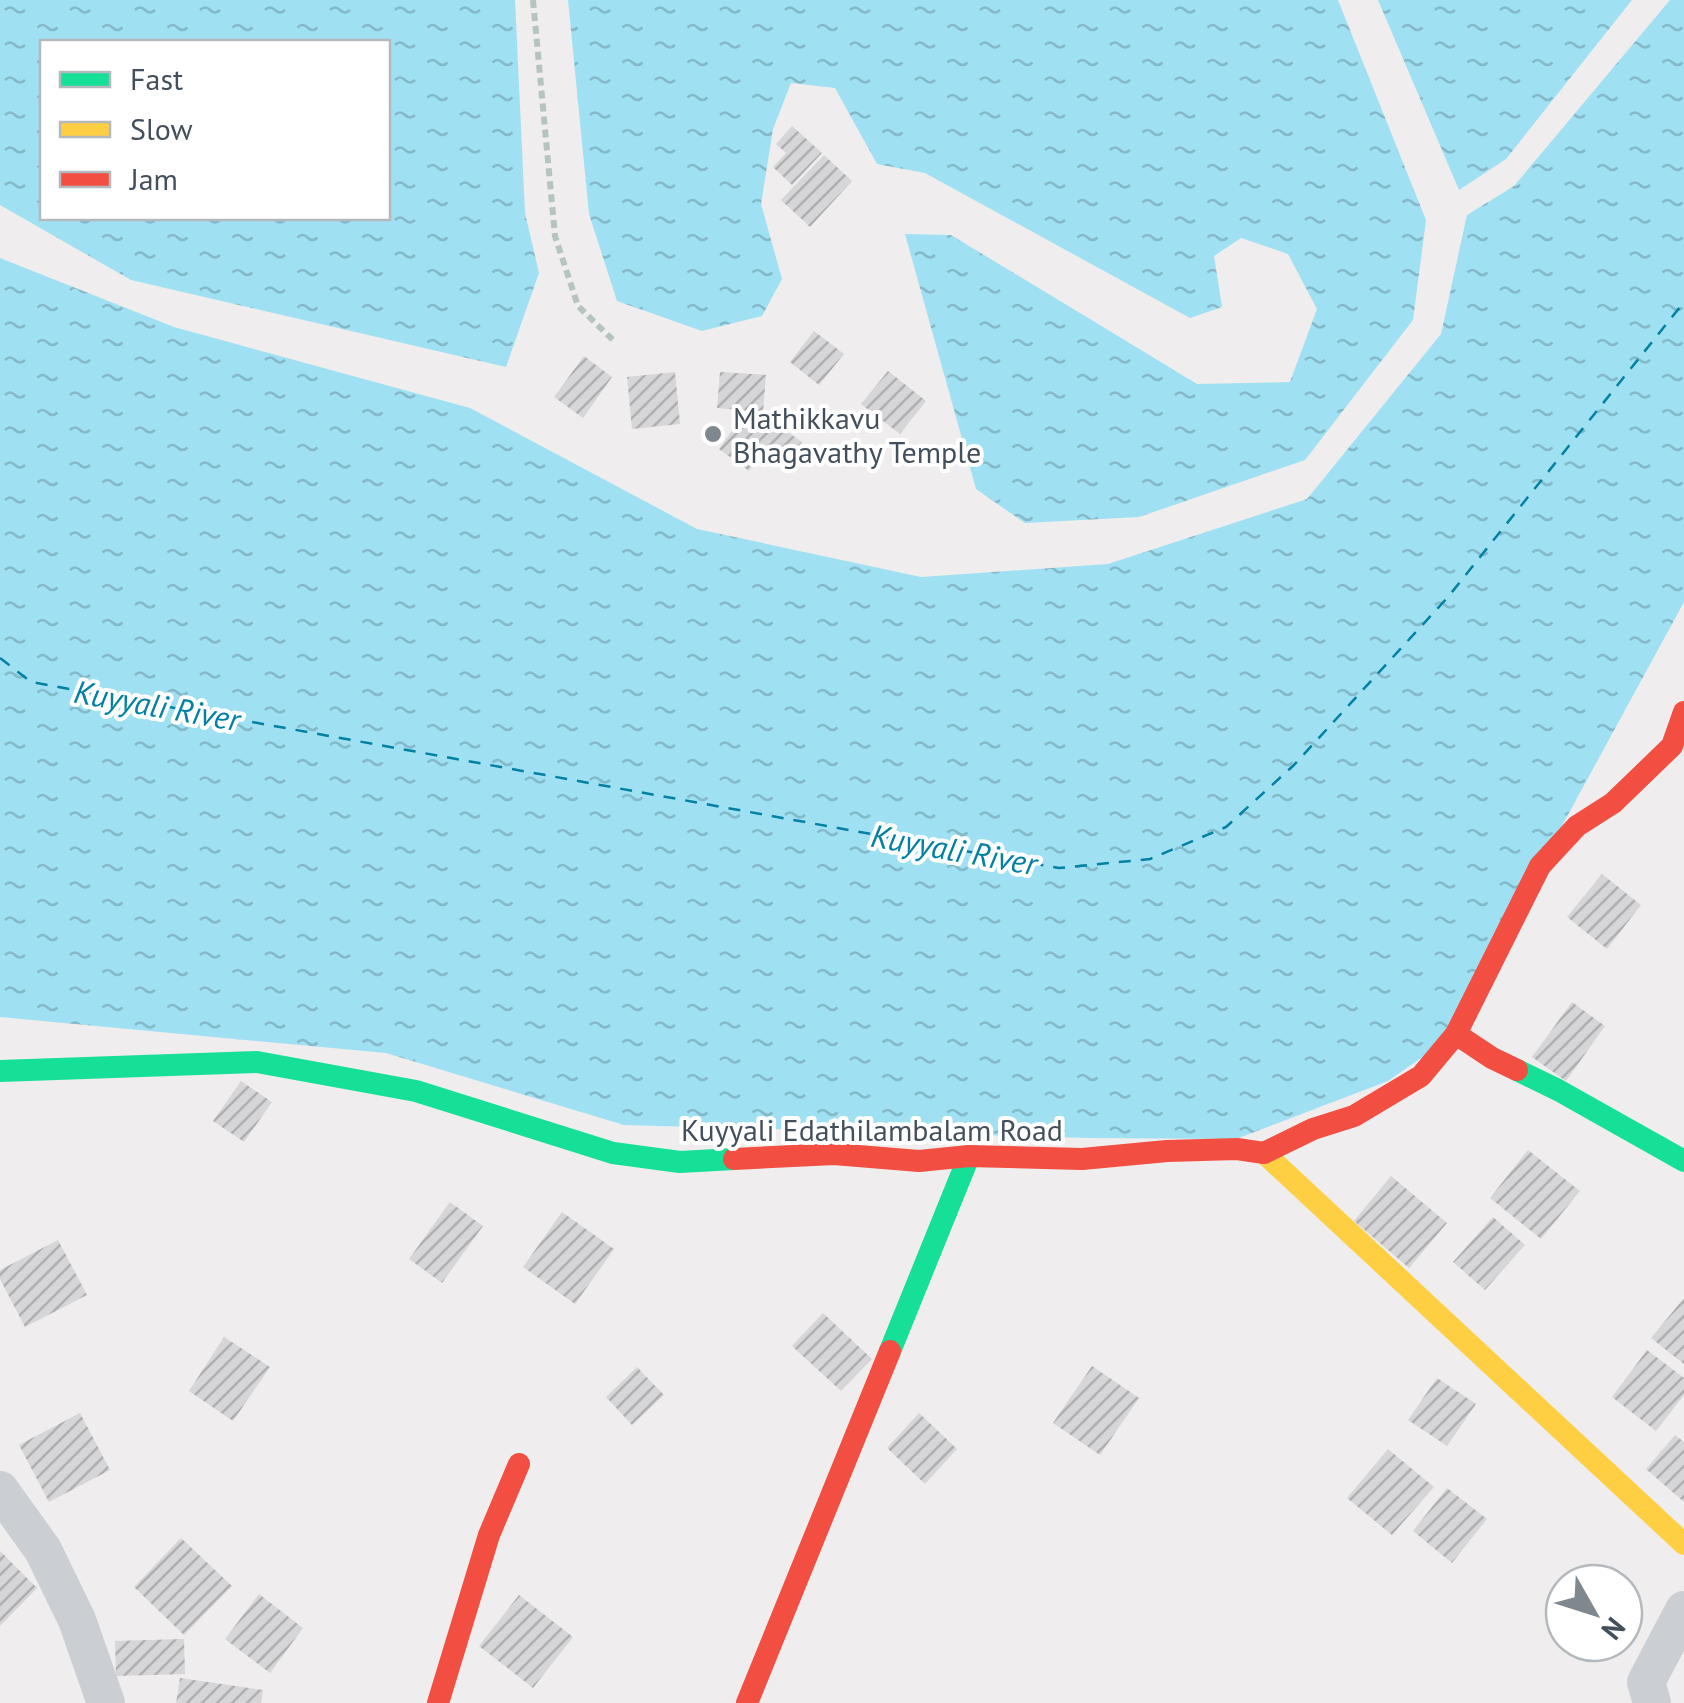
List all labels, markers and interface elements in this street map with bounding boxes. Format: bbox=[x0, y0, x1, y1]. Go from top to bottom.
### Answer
legend bbox=[40, 40, 390, 220]
text: Fast bbox=[130, 59, 183, 98]
text: Slow bbox=[130, 109, 193, 148]
text: Jam bbox=[128, 159, 178, 198]
place label: Mathikkavu Bhagavathy Temple bbox=[733, 398, 981, 471]
marker: Mathikkavu Bhagavathy Temple bbox=[702, 423, 724, 445]
water label: Kuyyali River bbox=[71, 670, 246, 741]
water label: Kuyyali River bbox=[868, 814, 1043, 885]
street label: Kuyyali Edathilambalam Road bbox=[681, 1110, 1063, 1149]
north arrow bbox=[1544, 1563, 1644, 1663]
text: N bbox=[1594, 1610, 1634, 1648]

